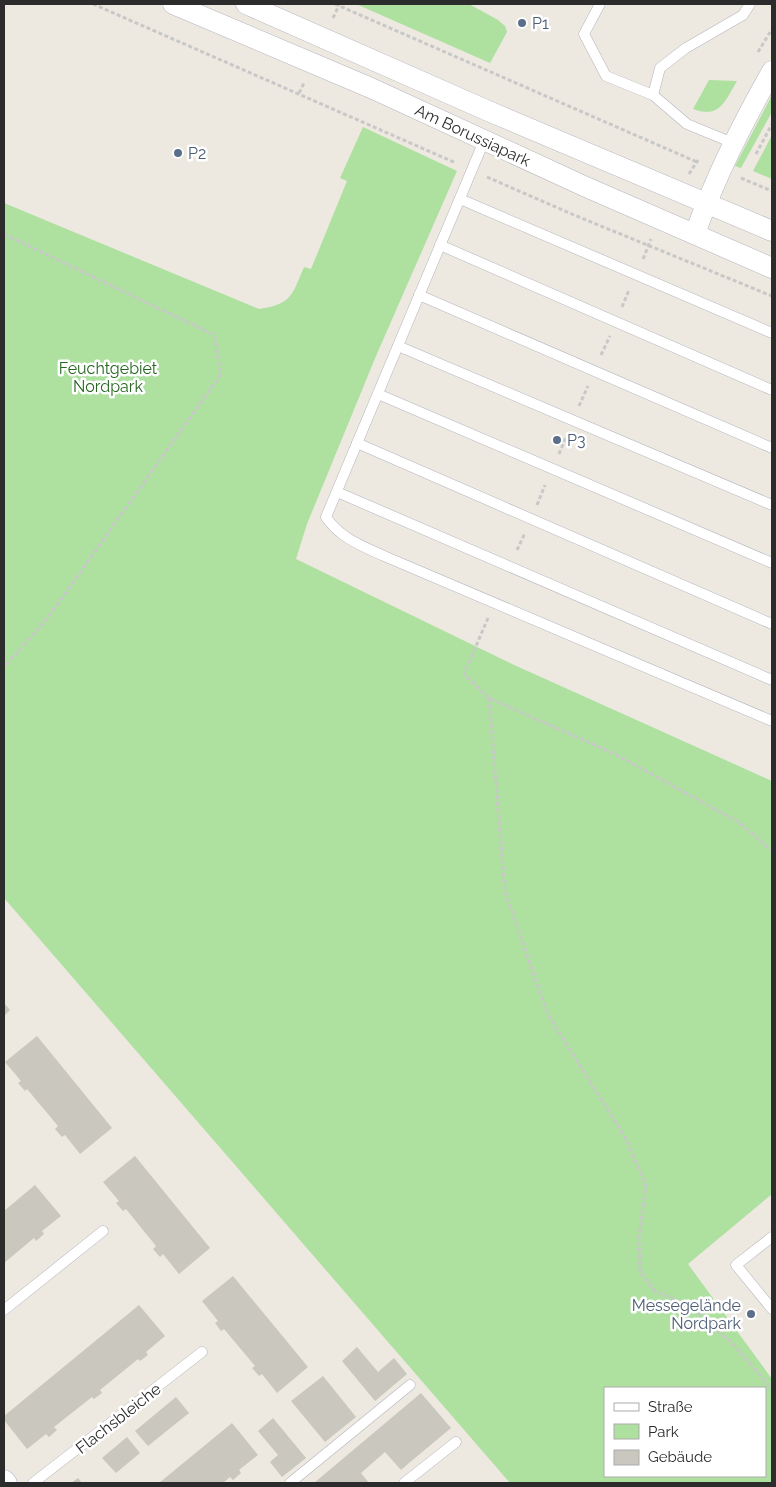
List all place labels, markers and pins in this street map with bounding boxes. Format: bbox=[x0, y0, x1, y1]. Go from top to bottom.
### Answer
place label: P1 bbox=[532, 14, 549, 33]
marker: P1 bbox=[516, 17, 528, 29]
place label: P2 bbox=[188, 144, 206, 163]
marker: P2 bbox=[172, 147, 184, 159]
place label: P3 bbox=[567, 431, 586, 450]
marker: P3 bbox=[551, 434, 563, 446]
place label: Messegelände Nordpark bbox=[632, 1296, 742, 1333]
marker: Messegelände Nordpark bbox=[745, 1308, 757, 1320]

